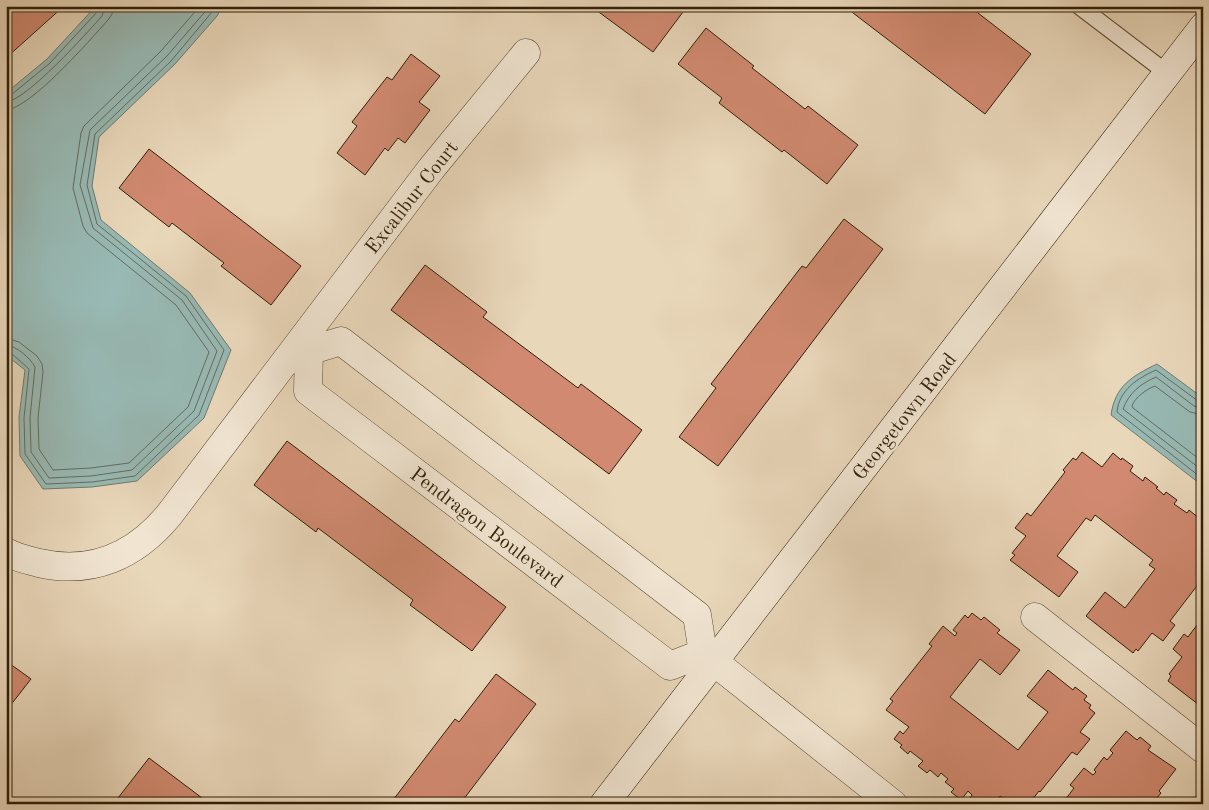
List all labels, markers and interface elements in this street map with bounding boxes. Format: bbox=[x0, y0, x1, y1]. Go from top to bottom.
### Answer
street label: Excalibur Court bbox=[363, 138, 463, 258]
street label: Georgetown Road bbox=[850, 350, 961, 484]
street label: Pendragon Boulevard bbox=[406, 465, 566, 592]

